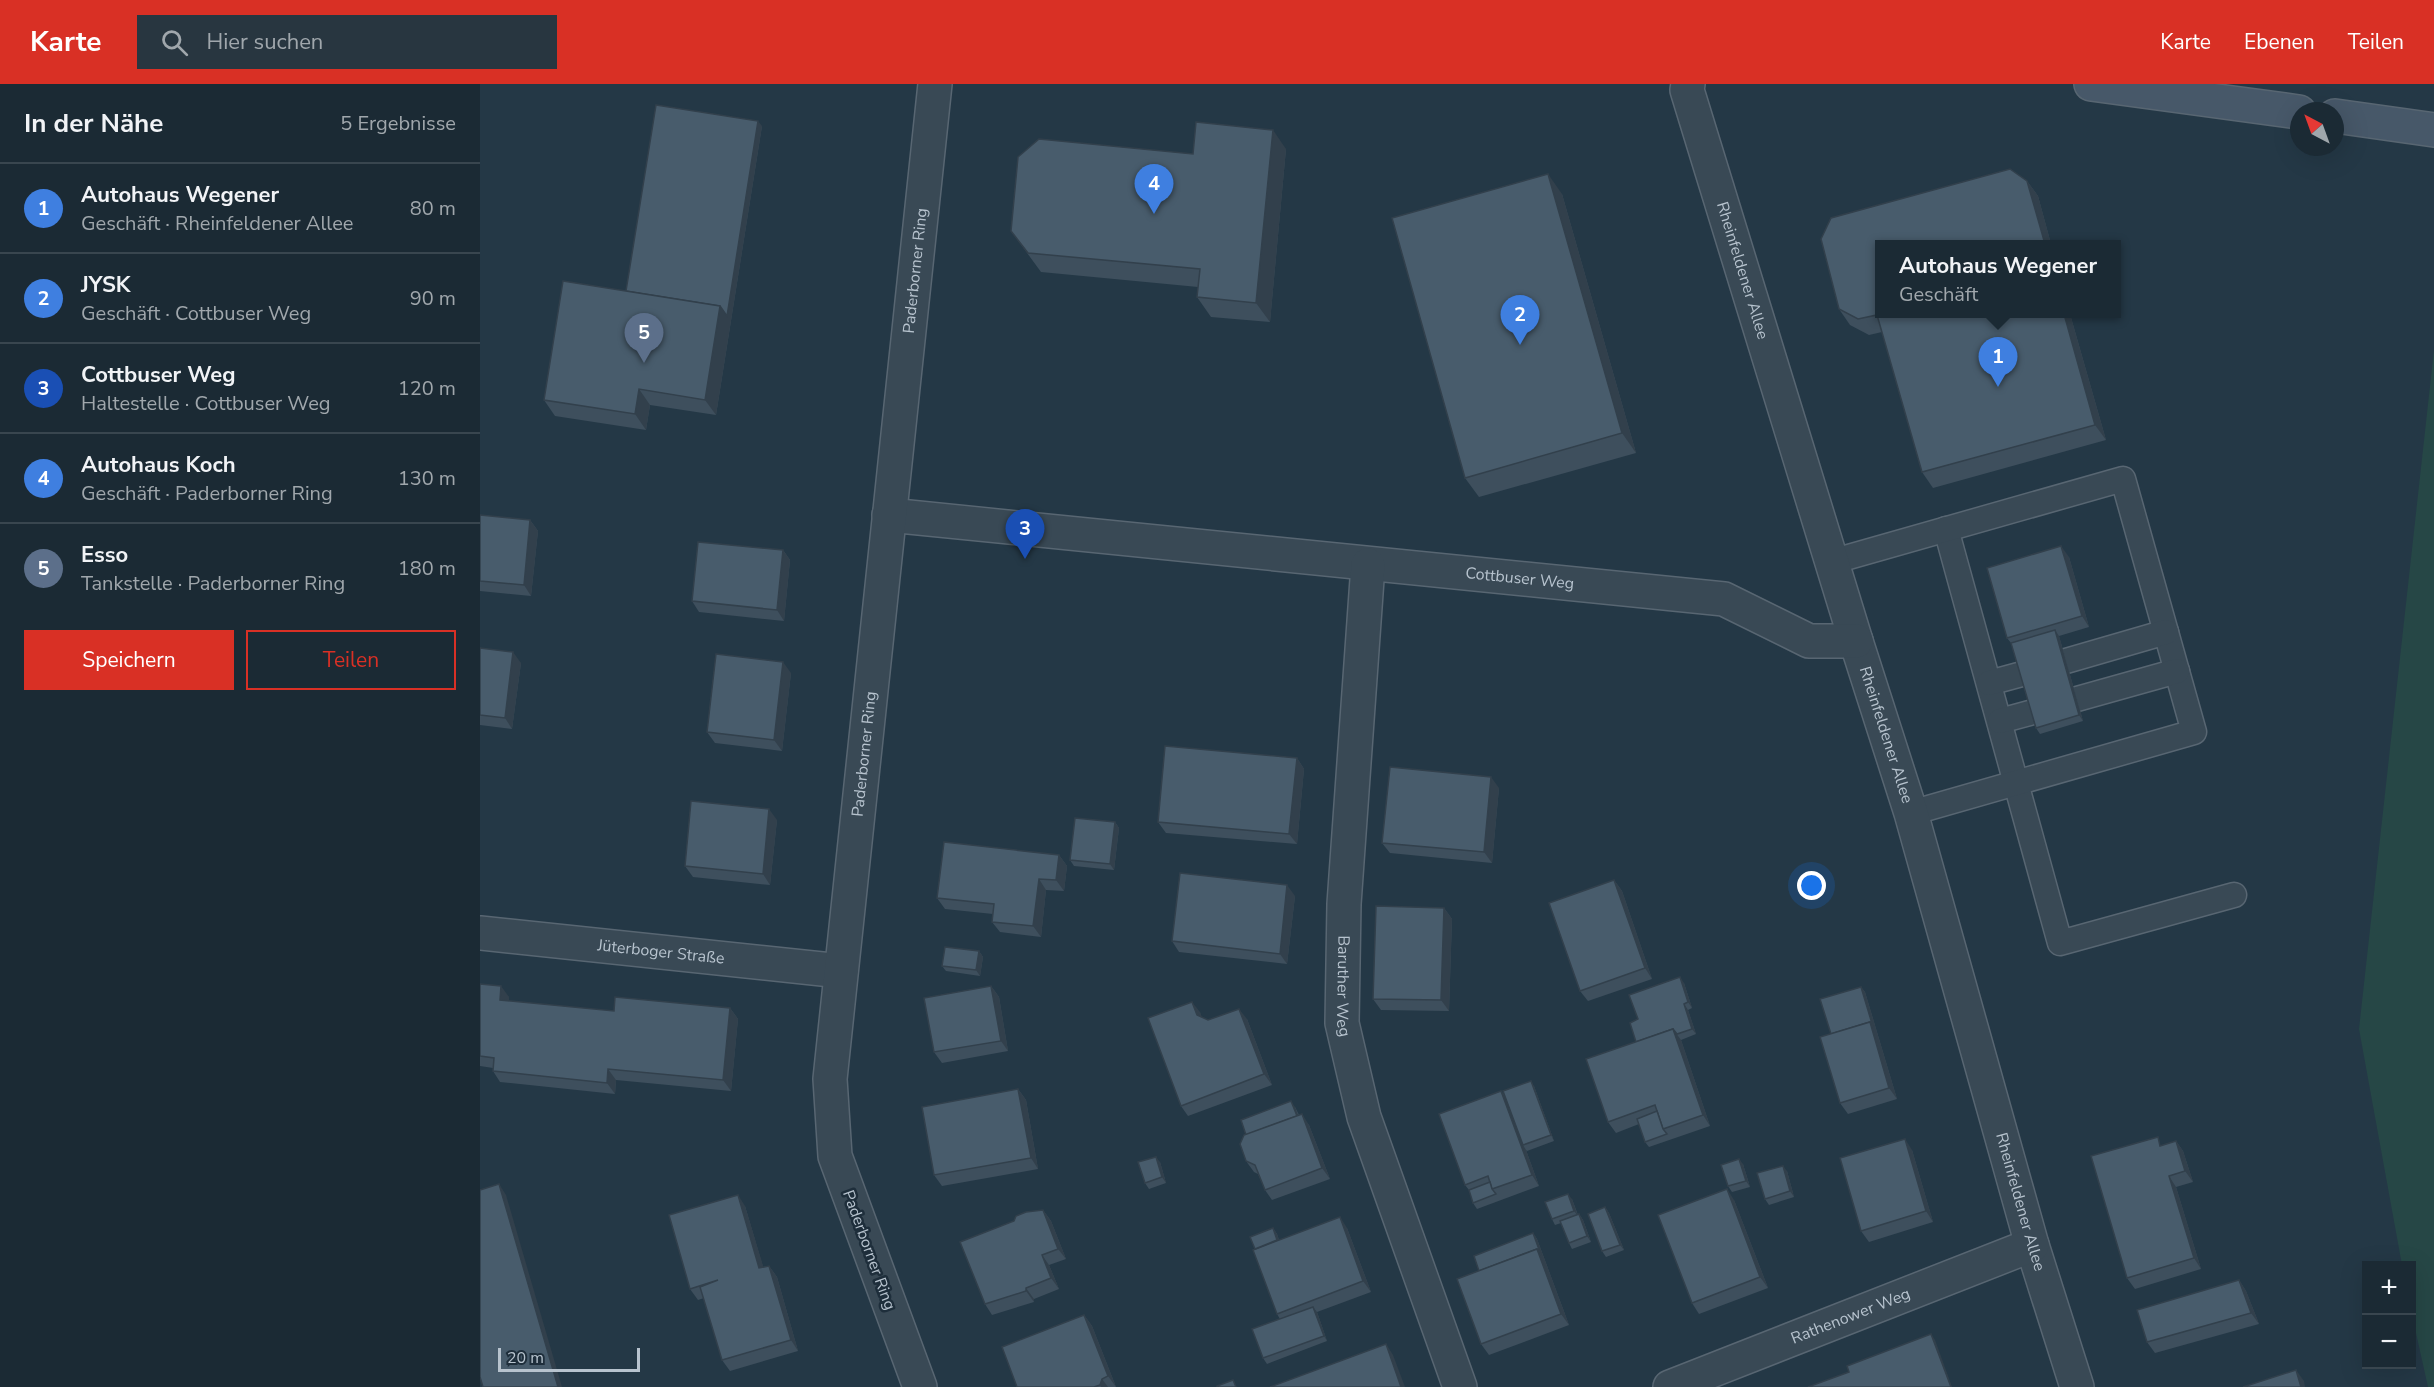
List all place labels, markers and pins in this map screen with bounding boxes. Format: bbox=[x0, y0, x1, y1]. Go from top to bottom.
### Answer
pin: 4 bbox=[1134, 164, 1174, 214]
pin: 2 bbox=[1500, 296, 1540, 345]
pin: 5 bbox=[624, 314, 664, 363]
pin: 1 bbox=[1978, 338, 2018, 387]
pin: 3 bbox=[1006, 510, 1044, 559]

